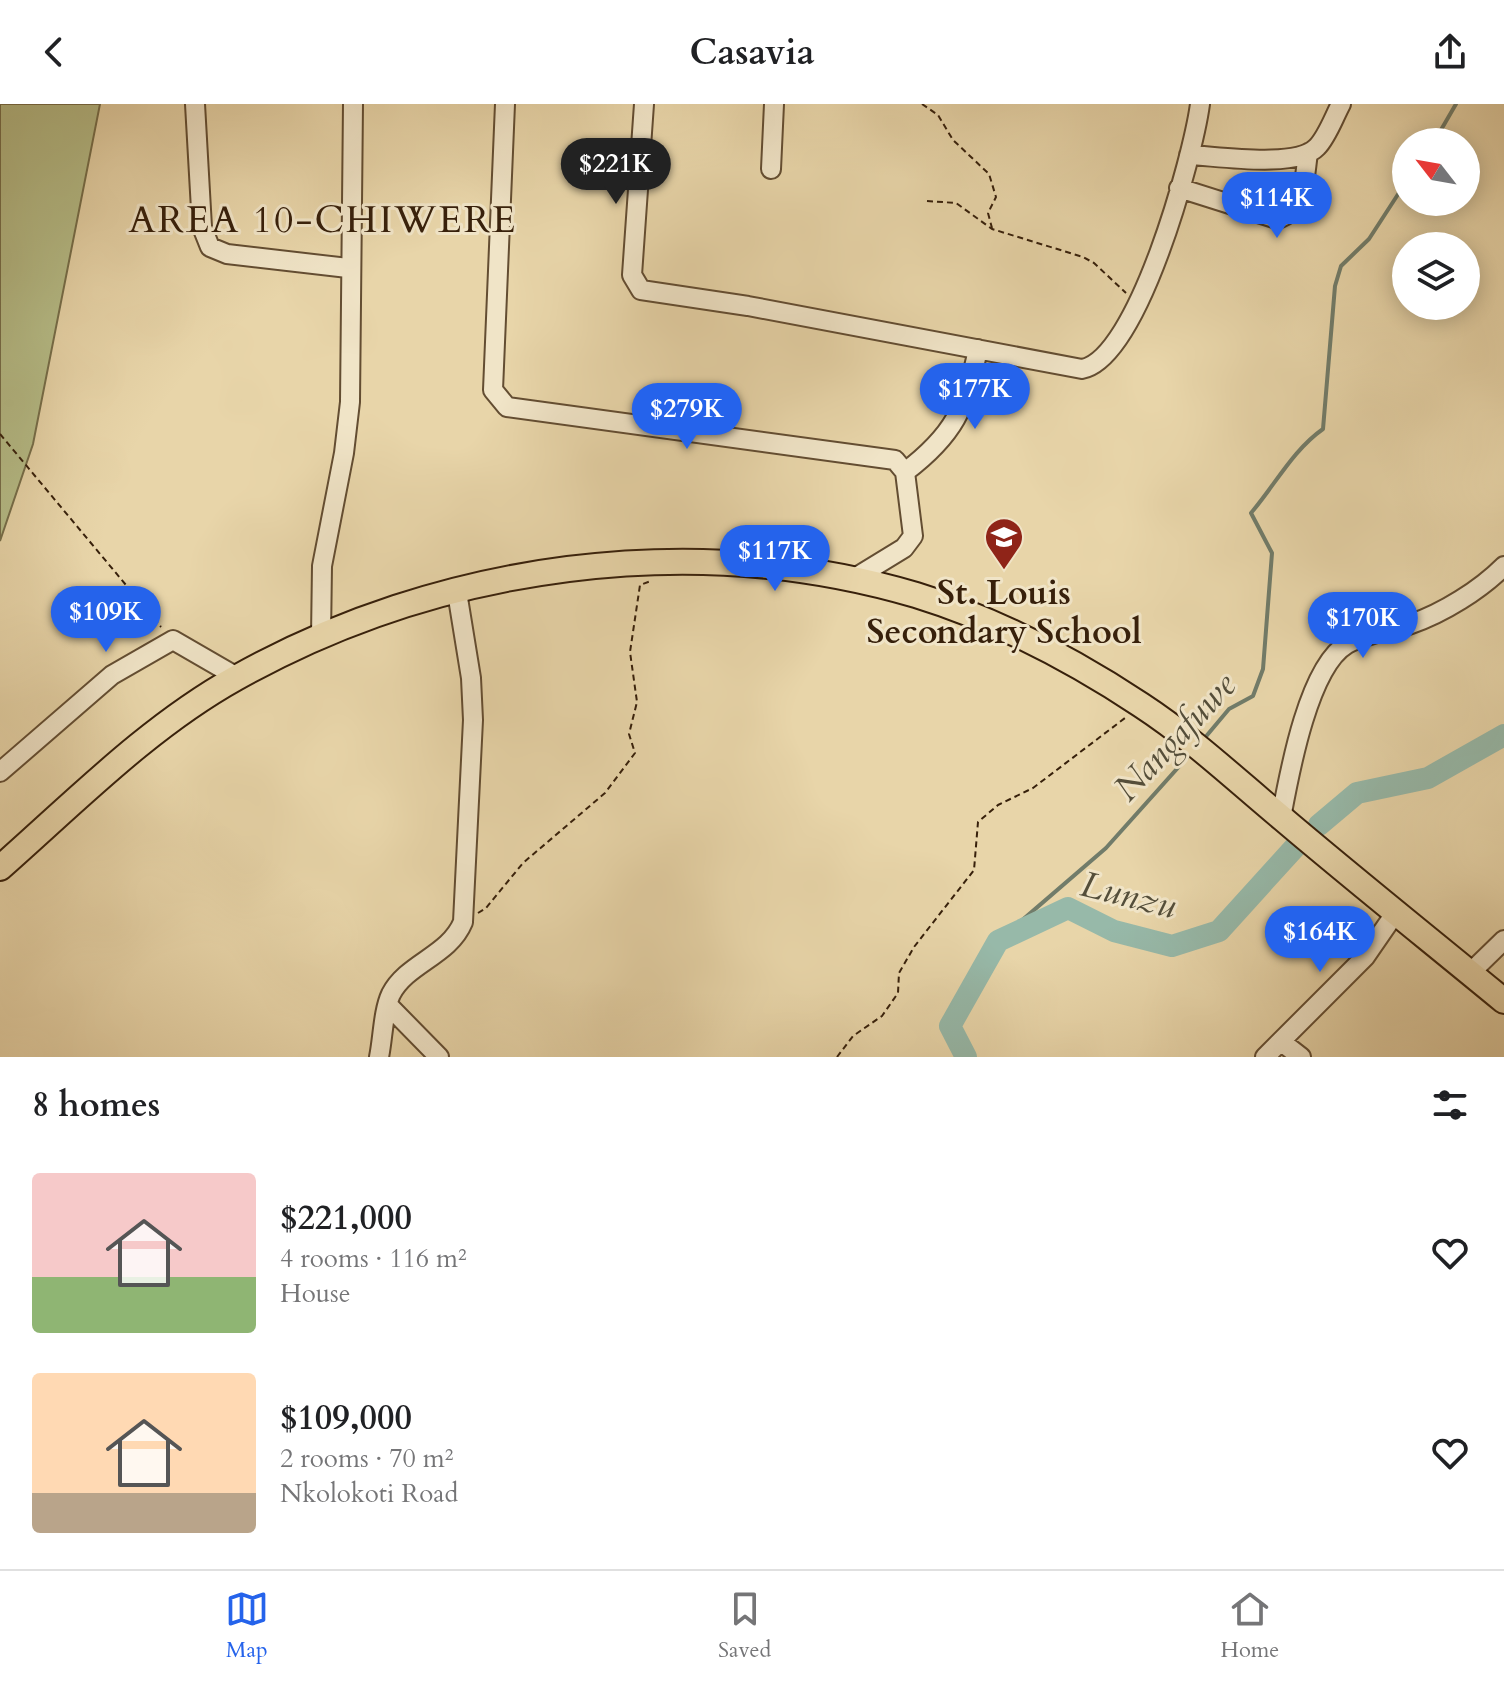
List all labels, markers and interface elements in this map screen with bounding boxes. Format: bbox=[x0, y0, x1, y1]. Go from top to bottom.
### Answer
text: Casavia bbox=[689, 28, 815, 77]
icon: back bbox=[32, 30, 76, 74]
icon: share bbox=[1428, 30, 1472, 74]
north arrow bbox=[1392, 128, 1480, 216]
map controls bbox=[1392, 128, 1480, 320]
pin: $221K bbox=[560, 138, 672, 206]
text: $221K bbox=[579, 146, 653, 181]
pin: $114K bbox=[1221, 172, 1333, 240]
text: $114K bbox=[1240, 180, 1314, 215]
district label: AREA 10-CHIWERE bbox=[129, 194, 517, 246]
button: layers bbox=[1392, 232, 1480, 320]
pin: $177K bbox=[919, 363, 1031, 431]
text: $177K bbox=[938, 371, 1012, 406]
pin: $279K bbox=[631, 383, 743, 451]
text: $279K bbox=[650, 391, 724, 426]
school or university icon: St. Louis Secondary School bbox=[983, 516, 1025, 571]
pin: $117K bbox=[719, 525, 831, 593]
text: $117K bbox=[738, 533, 812, 568]
place label: St. Louis Secondary School bbox=[866, 570, 1142, 655]
pin: $109K bbox=[50, 586, 162, 654]
pin: $170K bbox=[1307, 592, 1419, 660]
text: $109K bbox=[69, 594, 143, 629]
text: $170K bbox=[1326, 600, 1400, 635]
water label: Nangafuwe bbox=[1103, 661, 1248, 812]
water label: Lunzu bbox=[1076, 860, 1182, 931]
pin: $164K bbox=[1264, 906, 1376, 974]
text: $164K bbox=[1283, 914, 1357, 949]
text: 8 homes bbox=[32, 1082, 160, 1128]
icon: filters bbox=[1428, 1083, 1472, 1127]
text: $221,000 bbox=[280, 1195, 412, 1241]
icon: home bbox=[96, 1205, 192, 1301]
icon: heart bbox=[1428, 1231, 1472, 1275]
text: 4 rooms · 116 m² bbox=[280, 1241, 467, 1276]
text: House bbox=[280, 1276, 351, 1311]
text: $109,000 bbox=[280, 1395, 412, 1441]
icon: home bbox=[96, 1405, 192, 1501]
icon: heart bbox=[1428, 1431, 1472, 1475]
text: 2 rooms · 70 m² bbox=[280, 1441, 453, 1476]
text: Nkolokoti Road bbox=[280, 1476, 458, 1511]
tab: Map bbox=[225, 1587, 269, 1665]
tab: Saved bbox=[718, 1587, 771, 1665]
tab: Home bbox=[1220, 1587, 1279, 1665]

